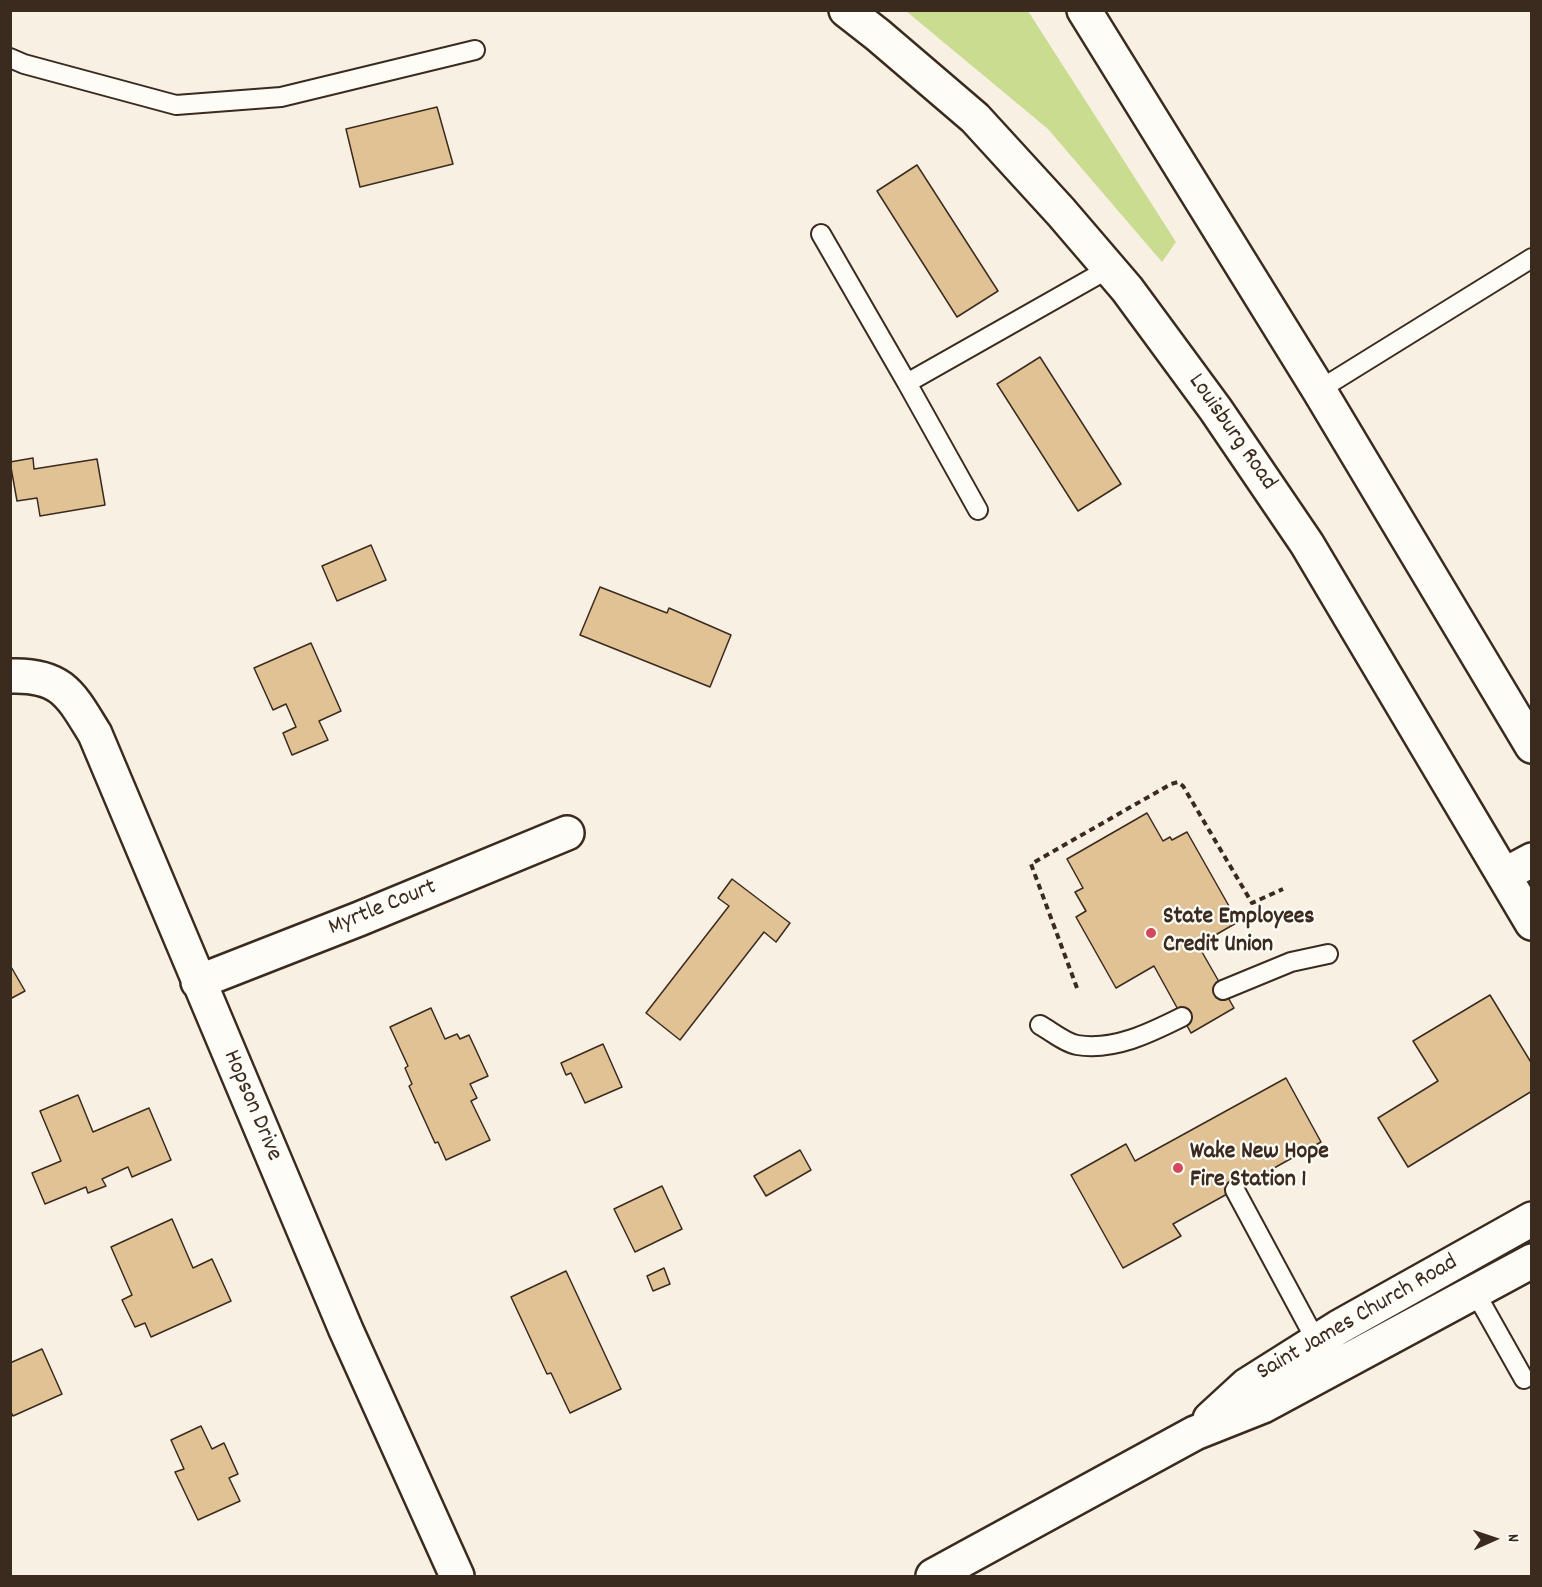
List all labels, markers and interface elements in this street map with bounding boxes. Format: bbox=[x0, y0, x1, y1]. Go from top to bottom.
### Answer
street label: Louisburg Road bbox=[1180, 369, 1282, 497]
street label: Myrtle Court bbox=[325, 874, 441, 944]
place label: State Employees Credit Union bbox=[1163, 905, 1314, 961]
marker: State Employees Credit Union bbox=[1144, 926, 1158, 940]
street label: Hopson Drive bbox=[215, 1046, 287, 1166]
place label: Wake New Hope Fire Station 1 bbox=[1190, 1140, 1329, 1196]
marker: Wake New Hope Fire Station 1 bbox=[1171, 1161, 1185, 1175]
street label: Saint James Church Road bbox=[1252, 1250, 1464, 1388]
north arrow bbox=[1464, 1509, 1524, 1569]
text: N bbox=[1501, 1533, 1524, 1543]

